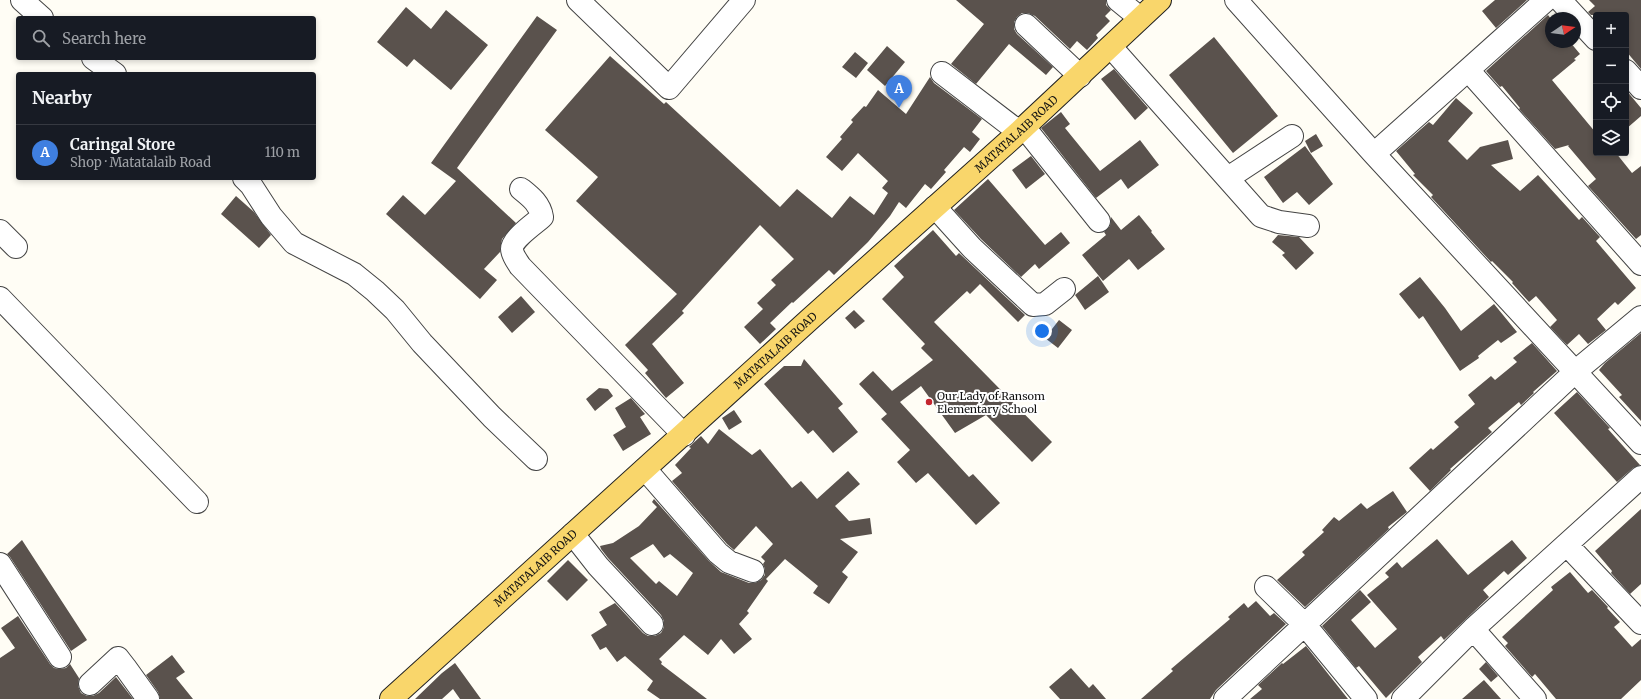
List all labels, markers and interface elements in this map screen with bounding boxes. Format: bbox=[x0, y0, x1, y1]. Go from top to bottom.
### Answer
north arrow bbox=[1545, 12, 1581, 48]
map controls bbox=[1593, 12, 1629, 156]
button: + bbox=[1593, 12, 1629, 48]
search box bbox=[16, 16, 316, 60]
icon: search bbox=[30, 27, 52, 49]
text: Search here bbox=[62, 29, 146, 48]
button: − bbox=[1593, 48, 1629, 84]
pin: A bbox=[886, 75, 912, 108]
button: locate bbox=[1593, 84, 1629, 120]
text: Nearby bbox=[32, 87, 92, 109]
street label: MATATALAIB ROAD bbox=[972, 92, 1061, 175]
button: layers bbox=[1593, 120, 1629, 156]
text: Caringal Store bbox=[70, 135, 175, 154]
text: A bbox=[40, 144, 50, 161]
text: 110 m bbox=[265, 144, 300, 161]
text: Shop · Matatalaib Road bbox=[70, 154, 211, 171]
street label: MATATALAIB ROAD bbox=[731, 309, 820, 392]
your location bbox=[1032, 321, 1052, 341]
place label: Our Lady of Ransom Elementary School bbox=[937, 389, 1045, 416]
marker: Our Lady of Ransom Elementary School bbox=[924, 397, 934, 407]
street label: MATATALAIB ROAD bbox=[491, 527, 580, 609]

